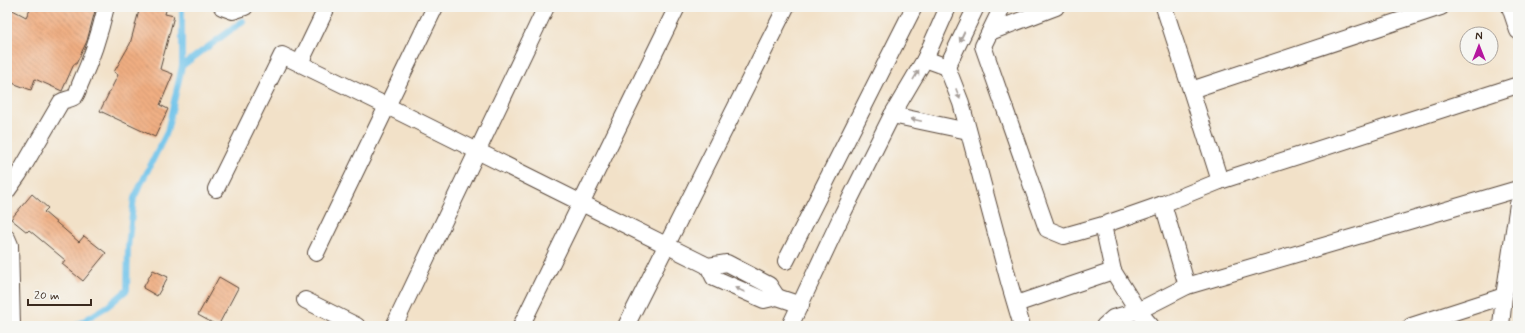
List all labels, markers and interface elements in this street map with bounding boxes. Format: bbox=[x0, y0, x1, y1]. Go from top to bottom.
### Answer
north arrow bbox=[1459, 26, 1499, 66]
text: N bbox=[1475, 30, 1483, 44]
one-way arrow bbox=[959, 31, 965, 43]
one-way arrow bbox=[912, 69, 919, 81]
one-way arrow bbox=[955, 89, 961, 101]
one-way arrow bbox=[910, 117, 922, 123]
scale bar bbox=[28, 281, 91, 307]
one-way arrow bbox=[735, 287, 746, 293]
text: 20 m bbox=[34, 288, 60, 304]

